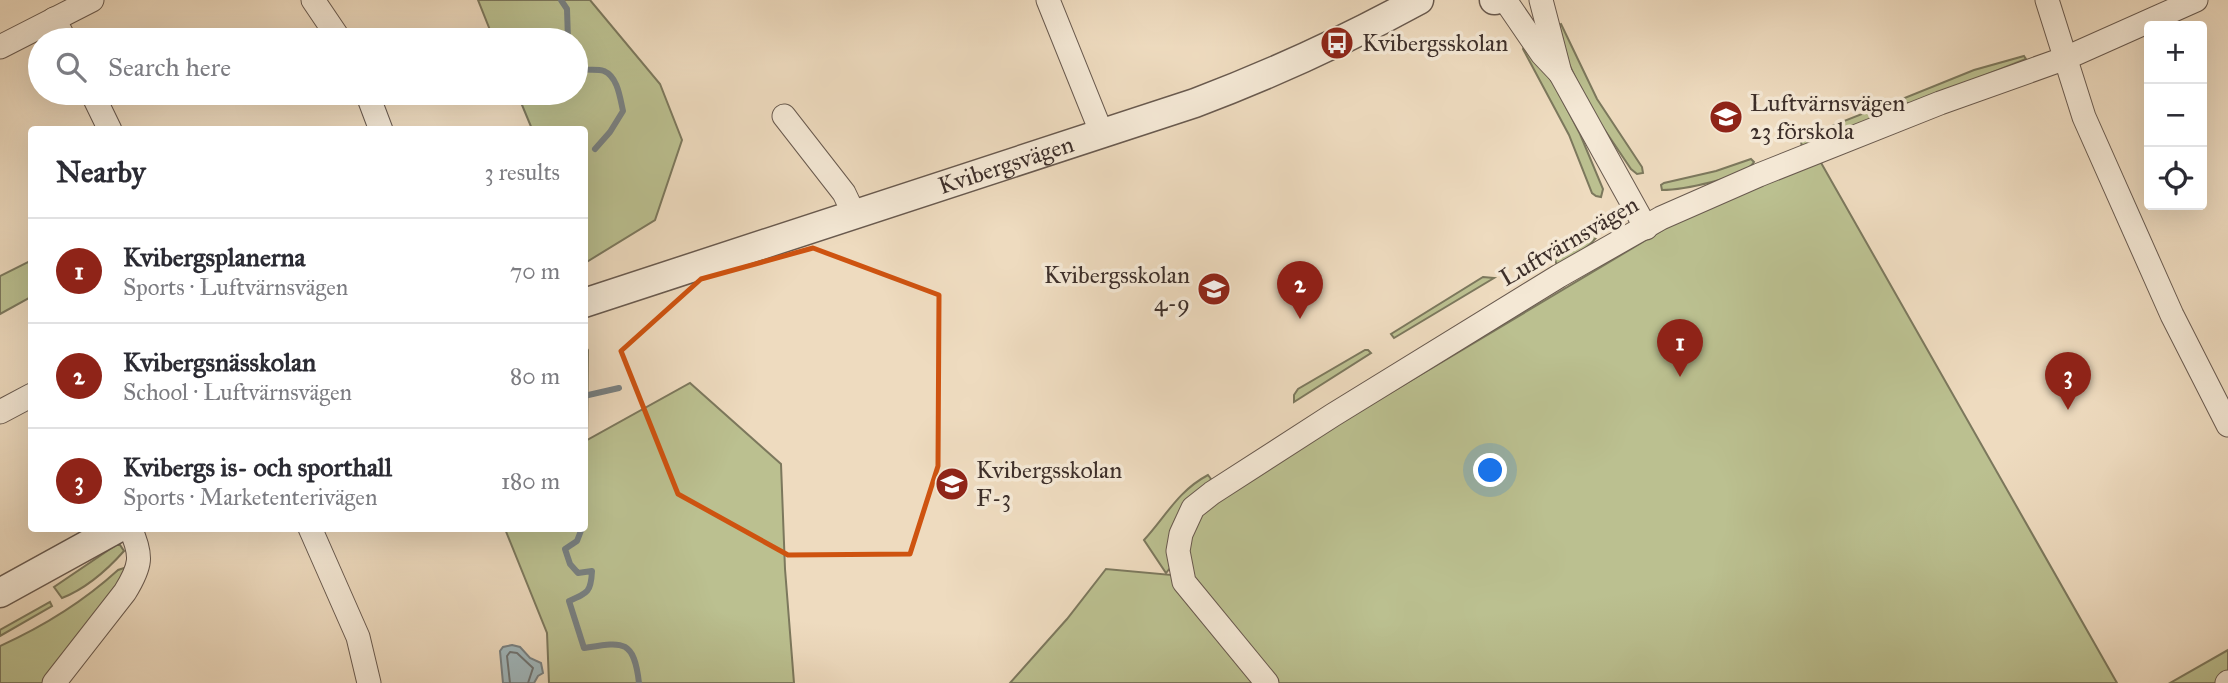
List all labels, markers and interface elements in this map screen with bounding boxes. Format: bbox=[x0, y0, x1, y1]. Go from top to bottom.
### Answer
map controls bbox=[2144, 21, 2207, 210]
button: + bbox=[2144, 21, 2207, 84]
bus stop icon: Kvibergsskolan bbox=[1318, 24, 1356, 62]
search box bbox=[28, 28, 588, 105]
place label: Kvibergsskolan bbox=[1362, 28, 1508, 58]
icon: search bbox=[52, 48, 90, 86]
text: Search here bbox=[108, 51, 231, 83]
button: − bbox=[2144, 84, 2207, 147]
place label: Luftvärnsvägen 23 förskola bbox=[1750, 88, 1905, 146]
school or university icon: Luftvärnsvägen 23 förskola bbox=[1707, 98, 1745, 136]
street label: Kvibergsvägen bbox=[934, 129, 1078, 201]
button: locate bbox=[2144, 147, 2207, 210]
text: Nearby bbox=[56, 154, 146, 190]
text: 3 results bbox=[484, 158, 560, 186]
street label: Luftvärnsvägen bbox=[1494, 189, 1644, 293]
text: Kvibergsplanerna bbox=[123, 241, 306, 273]
text: 1 bbox=[74, 257, 84, 285]
text: 70 m bbox=[510, 257, 560, 285]
place label: Kvibergsskolan 4-9 bbox=[1044, 260, 1190, 318]
pin: 2 bbox=[1277, 261, 1323, 319]
school or university icon: Kvibergsskolan 4-9 bbox=[1195, 270, 1233, 308]
text: Sports · Luftvärnsvägen bbox=[123, 273, 348, 301]
pin: 1 bbox=[1657, 319, 1703, 377]
text: Kvibergsnässkolan bbox=[123, 346, 316, 378]
pin: 3 bbox=[2045, 352, 2091, 410]
text: 2 bbox=[73, 362, 85, 390]
text: 80 m bbox=[510, 362, 560, 390]
text: School · Luftvärnsvägen bbox=[123, 378, 352, 406]
text: Kvibergs is- och sporthall bbox=[123, 451, 392, 483]
your location bbox=[1473, 453, 1507, 487]
place label: Kvibergsskolan F-3 bbox=[976, 455, 1122, 513]
school or university icon: Kvibergsskolan F-3 bbox=[933, 465, 971, 503]
text: 3 bbox=[74, 467, 84, 495]
text: 180 m bbox=[501, 467, 560, 495]
text: Sports · Marketenterivägen bbox=[123, 483, 377, 511]

